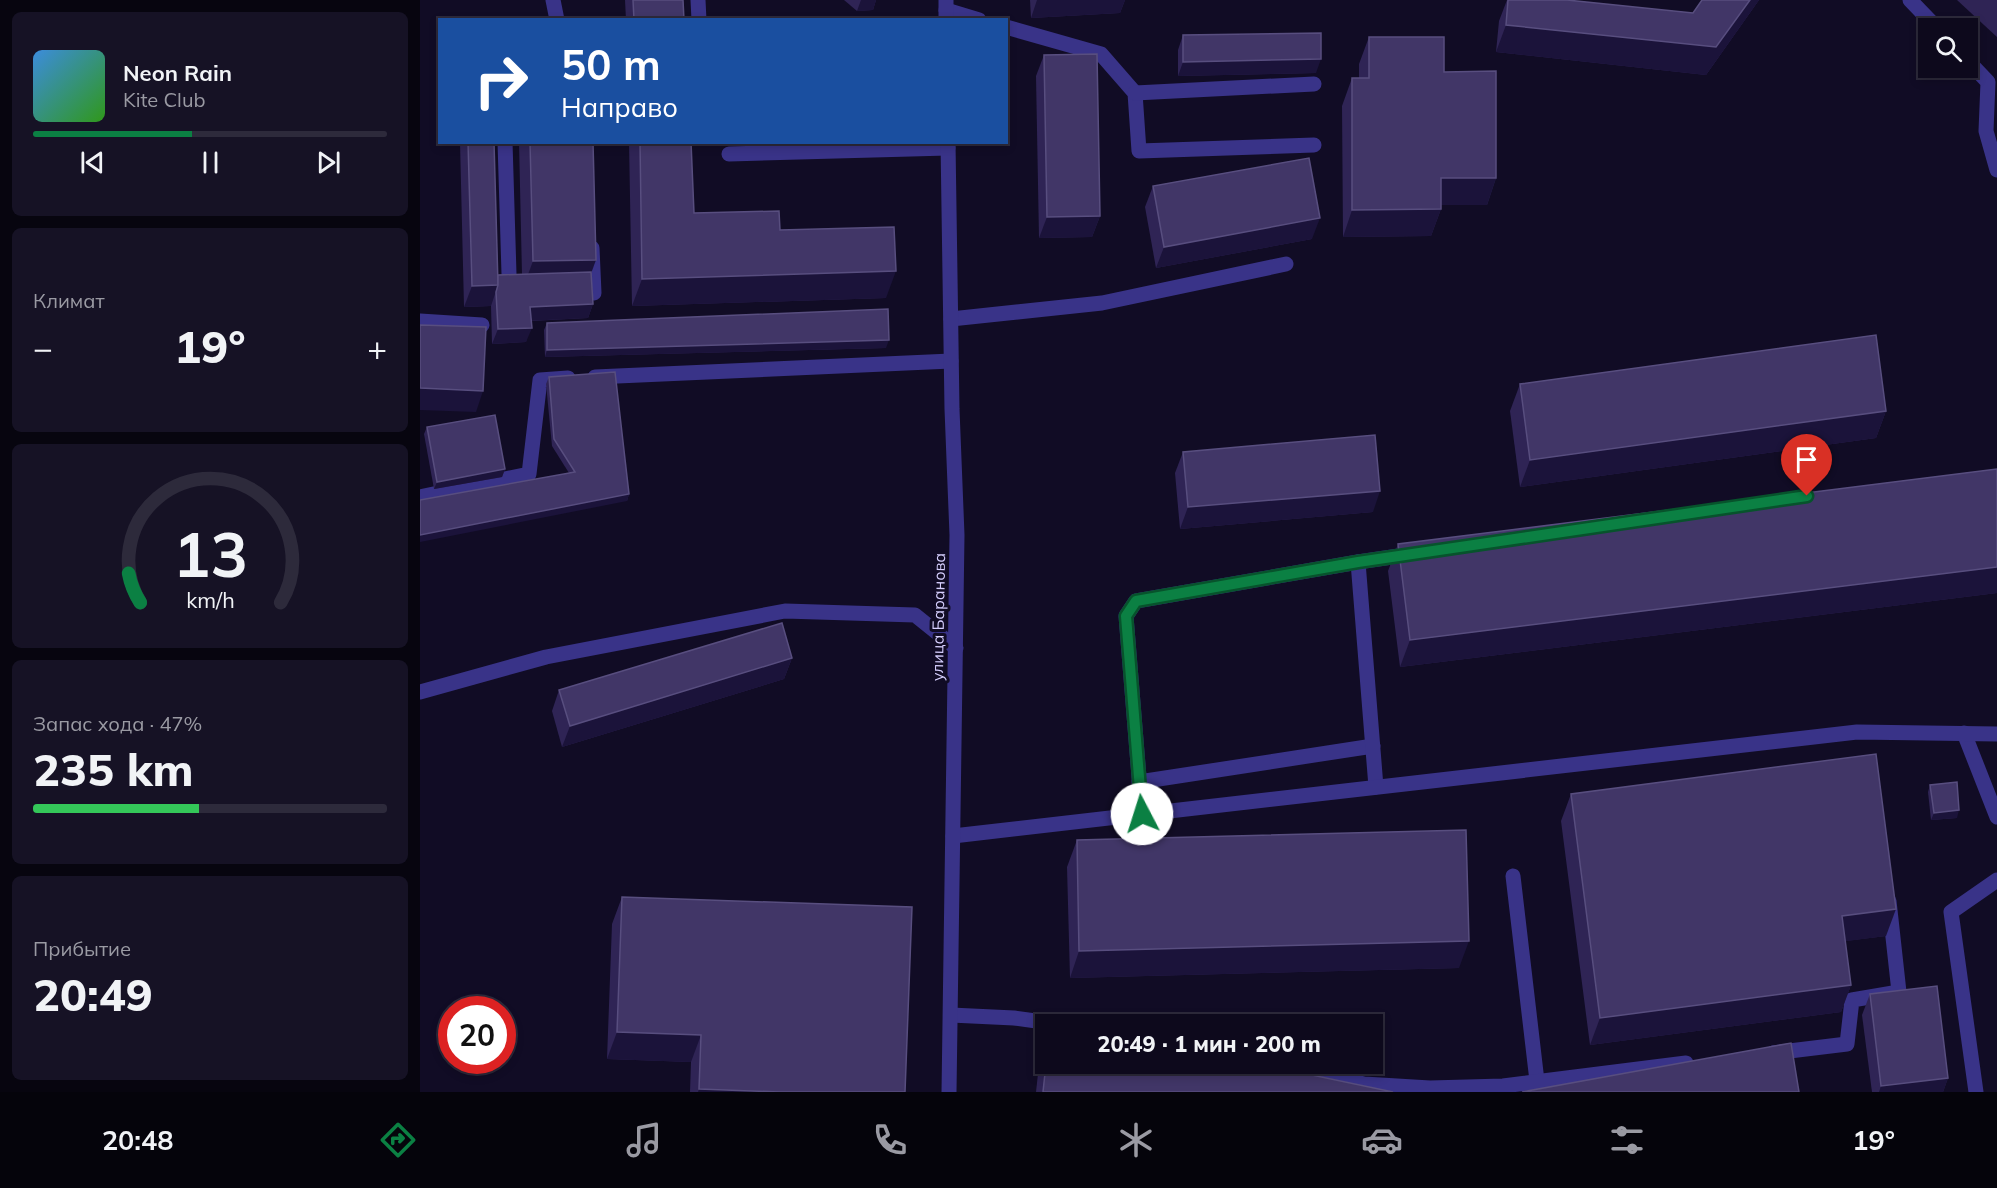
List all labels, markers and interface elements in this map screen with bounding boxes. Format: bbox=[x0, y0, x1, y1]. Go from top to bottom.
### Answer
map controls bbox=[1918, 18, 1978, 78]
button: search bbox=[1918, 18, 1978, 78]
text: 50 m bbox=[561, 38, 661, 91]
icon: right bbox=[462, 42, 540, 120]
text: Neon Rain bbox=[123, 59, 232, 87]
text: Kite Club bbox=[123, 87, 205, 112]
text: Направо bbox=[561, 90, 678, 124]
icon: previous bbox=[76, 146, 109, 179]
icon: pause bbox=[194, 146, 227, 179]
icon: next bbox=[312, 146, 345, 179]
text: Климат bbox=[33, 288, 105, 313]
text: 19° bbox=[174, 318, 246, 374]
text: − bbox=[33, 327, 53, 368]
text: + bbox=[367, 327, 387, 368]
pin bbox=[1781, 434, 1832, 496]
icon: arrive bbox=[1790, 443, 1823, 476]
text: 13 bbox=[173, 514, 247, 593]
street label: улица Баранова bbox=[927, 553, 949, 681]
text: km/h bbox=[186, 586, 234, 613]
text: Запас хода · 47% bbox=[33, 711, 202, 736]
text: 235 km bbox=[33, 741, 194, 797]
position arrow bbox=[1110, 782, 1174, 846]
text: Прибытие bbox=[33, 936, 131, 961]
text: 20:49 bbox=[33, 966, 153, 1022]
speed limit sign: 20 bbox=[438, 996, 516, 1074]
text: 20:49 · 1 мин · 200 m bbox=[1097, 1030, 1321, 1058]
icon: directions bbox=[377, 1119, 419, 1161]
icon: music bbox=[623, 1119, 665, 1161]
icon: phone bbox=[869, 1119, 911, 1161]
icon: climate bbox=[1115, 1119, 1157, 1161]
icon: car bbox=[1361, 1119, 1403, 1161]
icon: filters bbox=[1606, 1119, 1648, 1161]
text: 20:48 bbox=[102, 1123, 173, 1157]
text: 19° bbox=[1852, 1123, 1895, 1157]

